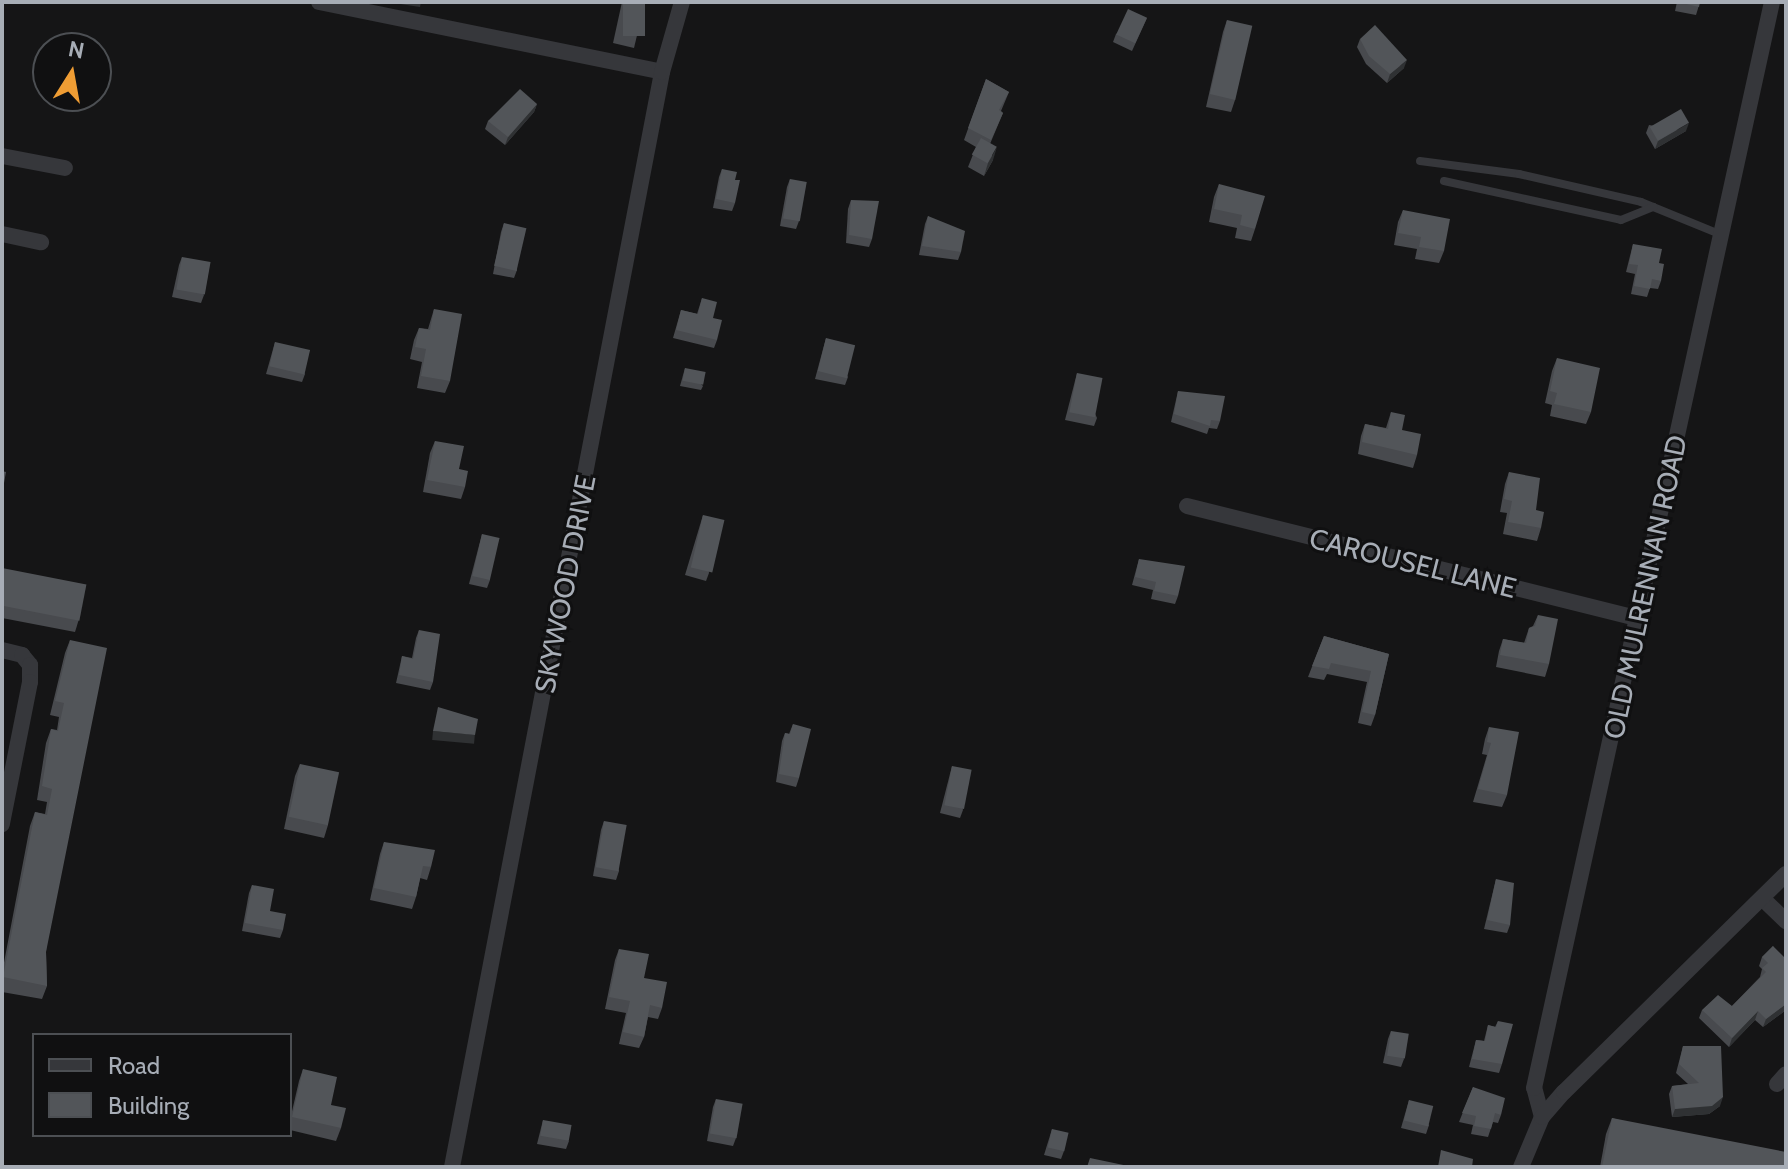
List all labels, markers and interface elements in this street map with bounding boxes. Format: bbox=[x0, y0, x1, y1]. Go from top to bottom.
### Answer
north arrow bbox=[32, 32, 112, 112]
text: N bbox=[66, 35, 87, 65]
street label: OLD MULRENNAN ROAD bbox=[1596, 432, 1694, 742]
street label: SKYWOOD DRIVE bbox=[527, 472, 603, 696]
street label: CAROUSEL LANE bbox=[1306, 521, 1520, 605]
legend bbox=[32, 1033, 292, 1137]
text: Road bbox=[108, 1051, 160, 1080]
text: Building bbox=[108, 1091, 189, 1120]

